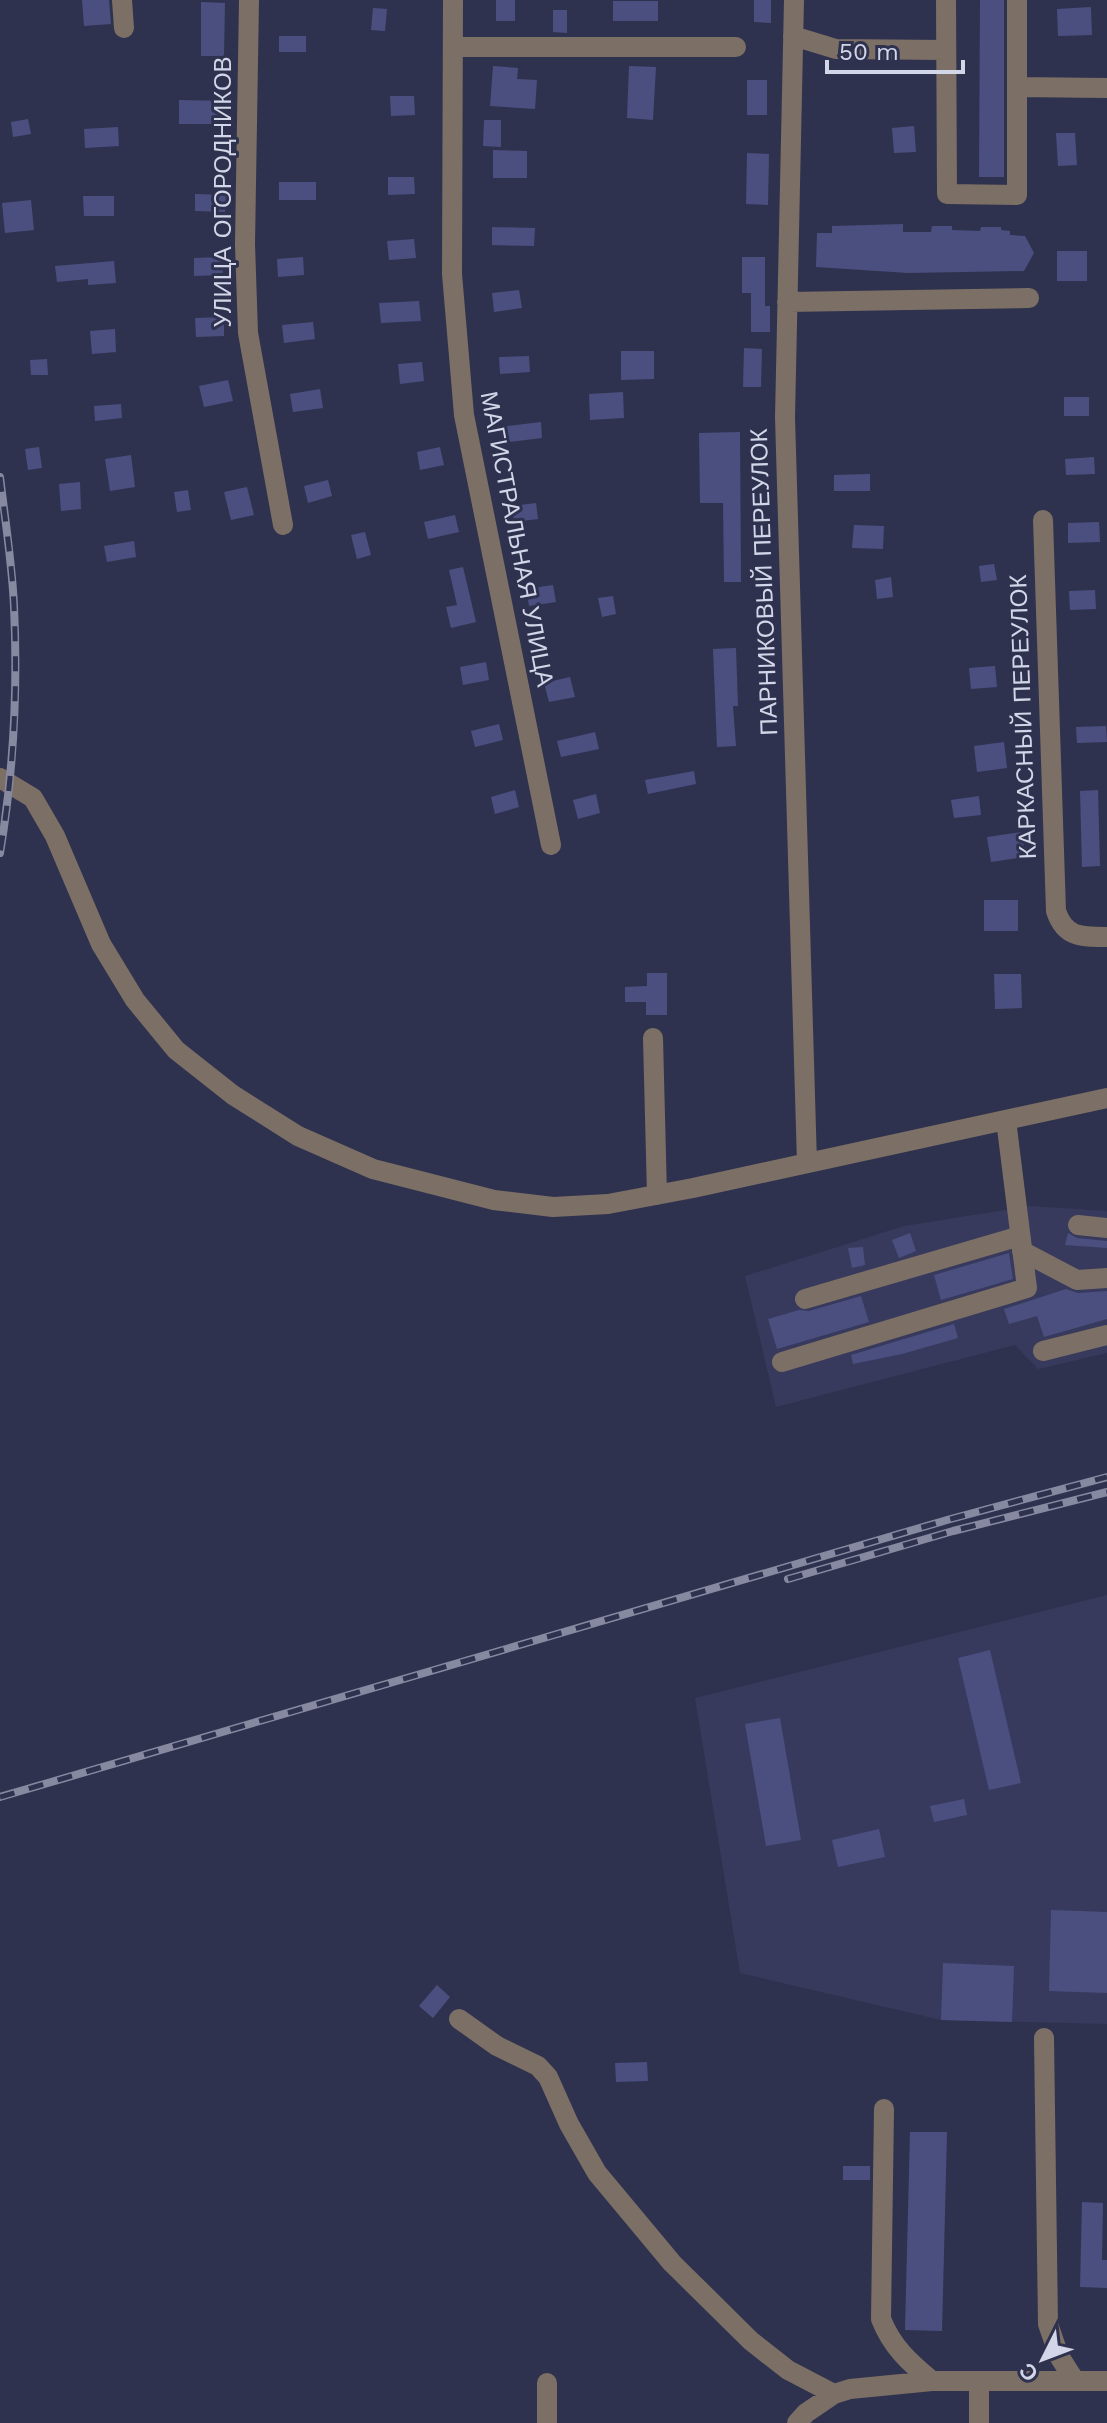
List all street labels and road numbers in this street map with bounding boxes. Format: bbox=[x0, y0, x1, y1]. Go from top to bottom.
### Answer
street label: УЛИЦА ОГОРОДНИКОВ bbox=[209, 56, 237, 328]
street label: МАГИСТРАЛЬНАЯ УЛИЦА bbox=[475, 389, 559, 689]
street label: ПАРНИКОВЫЙ ПЕРЕУЛОК bbox=[745, 428, 783, 736]
street label: КАРКАСНЫЙ ПЕРЕУЛОК bbox=[1004, 574, 1042, 860]

